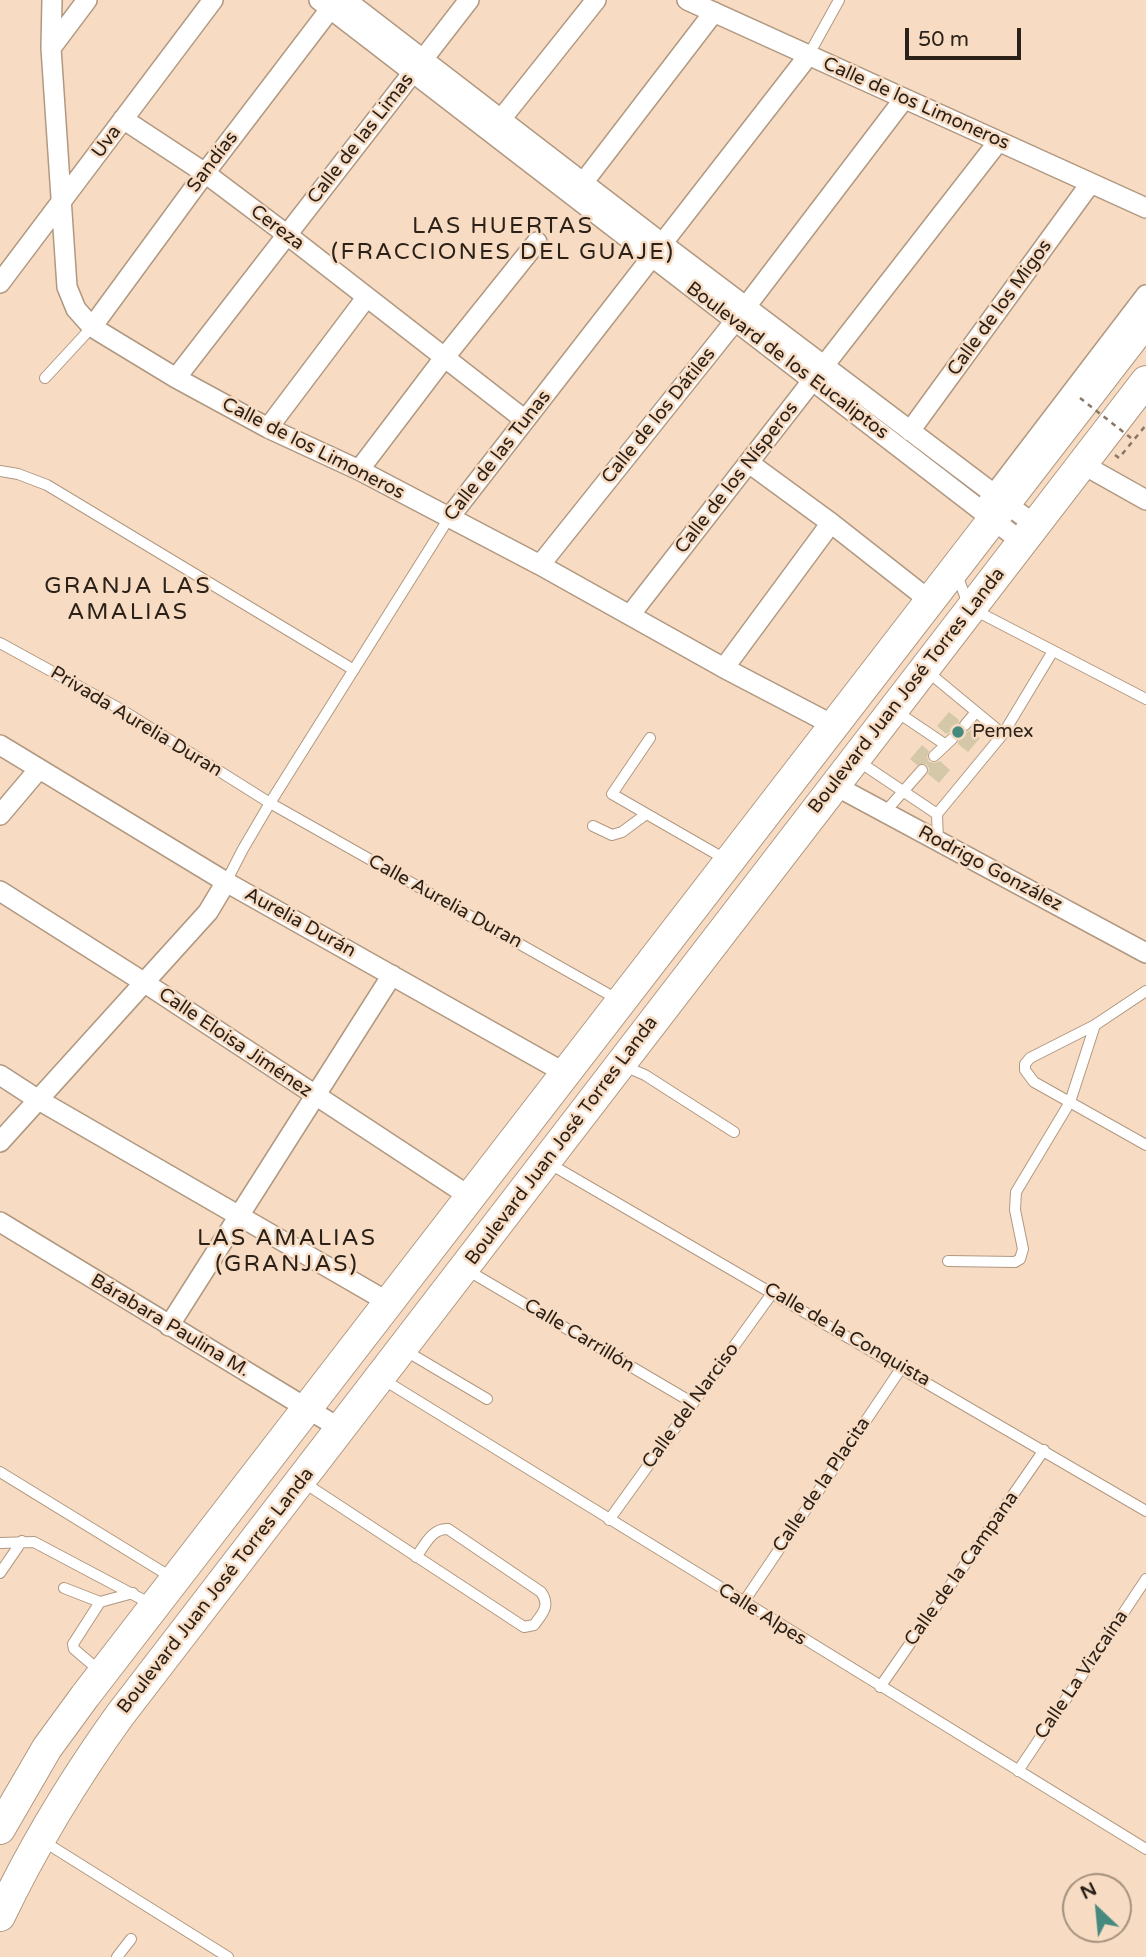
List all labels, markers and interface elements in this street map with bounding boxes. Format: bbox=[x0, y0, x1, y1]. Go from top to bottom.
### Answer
scale bar bbox=[908, 14, 1024, 58]
text: 50 m bbox=[918, 27, 969, 52]
street label: Calle de los Limoneros bbox=[819, 53, 1013, 155]
street label: Calle de las Limas bbox=[303, 69, 419, 209]
street label: Uva bbox=[88, 121, 126, 163]
street label: Sandías bbox=[183, 127, 243, 197]
street label: Cereza bbox=[246, 200, 308, 256]
district label: LAS HUERTAS (FRACCIONES DEL GUAJE) bbox=[334, 213, 672, 267]
street label: Calle de los Migos bbox=[943, 236, 1057, 380]
street label: Boulevard de los Eucaliptos bbox=[681, 277, 893, 445]
street label: Calle de los Dátiles bbox=[597, 343, 721, 489]
street label: Calle de las Tunas bbox=[440, 386, 556, 526]
street label: Calle de los Limoneros bbox=[218, 393, 408, 505]
street label: Calle de los Nísperos bbox=[671, 398, 803, 558]
street label: Boulevard Juan José Torres Landa bbox=[804, 563, 1010, 819]
district label: GRANJA LAS AMALIAS bbox=[46, 573, 210, 627]
street label: Privada Aurelia Duran bbox=[46, 662, 226, 782]
place label: Pemex bbox=[972, 721, 1034, 743]
marker: Pemex bbox=[950, 724, 966, 740]
street label: Rodrigo González bbox=[914, 821, 1066, 917]
street label: Calle Aurelia Duran bbox=[364, 850, 526, 954]
street label: Aurelia Durán bbox=[240, 883, 360, 963]
street label: Calle Eloisa Jiménez bbox=[154, 983, 316, 1103]
street label: Boulevard Juan José Torres Landa bbox=[461, 1012, 663, 1270]
district label: LAS AMALIAS (GRANJAS) bbox=[198, 1225, 376, 1279]
street label: Bárabara Paulina M. bbox=[86, 1269, 254, 1383]
street label: Calle de la Conquista bbox=[760, 1278, 934, 1392]
street label: Calle Carrillón bbox=[520, 1294, 638, 1378]
street label: Calle del Narciso bbox=[638, 1339, 744, 1473]
street label: Calle de la Placita bbox=[768, 1413, 876, 1557]
street label: Boulevard Juan José Torres Landa bbox=[113, 1463, 319, 1719]
street label: Calle de la Campana bbox=[900, 1487, 1024, 1651]
street label: Calle Alpes bbox=[714, 1579, 810, 1651]
street label: Calle La Vizcaína bbox=[1030, 1606, 1134, 1744]
north arrow bbox=[1062, 1873, 1132, 1943]
text: N bbox=[1077, 1878, 1100, 1904]

